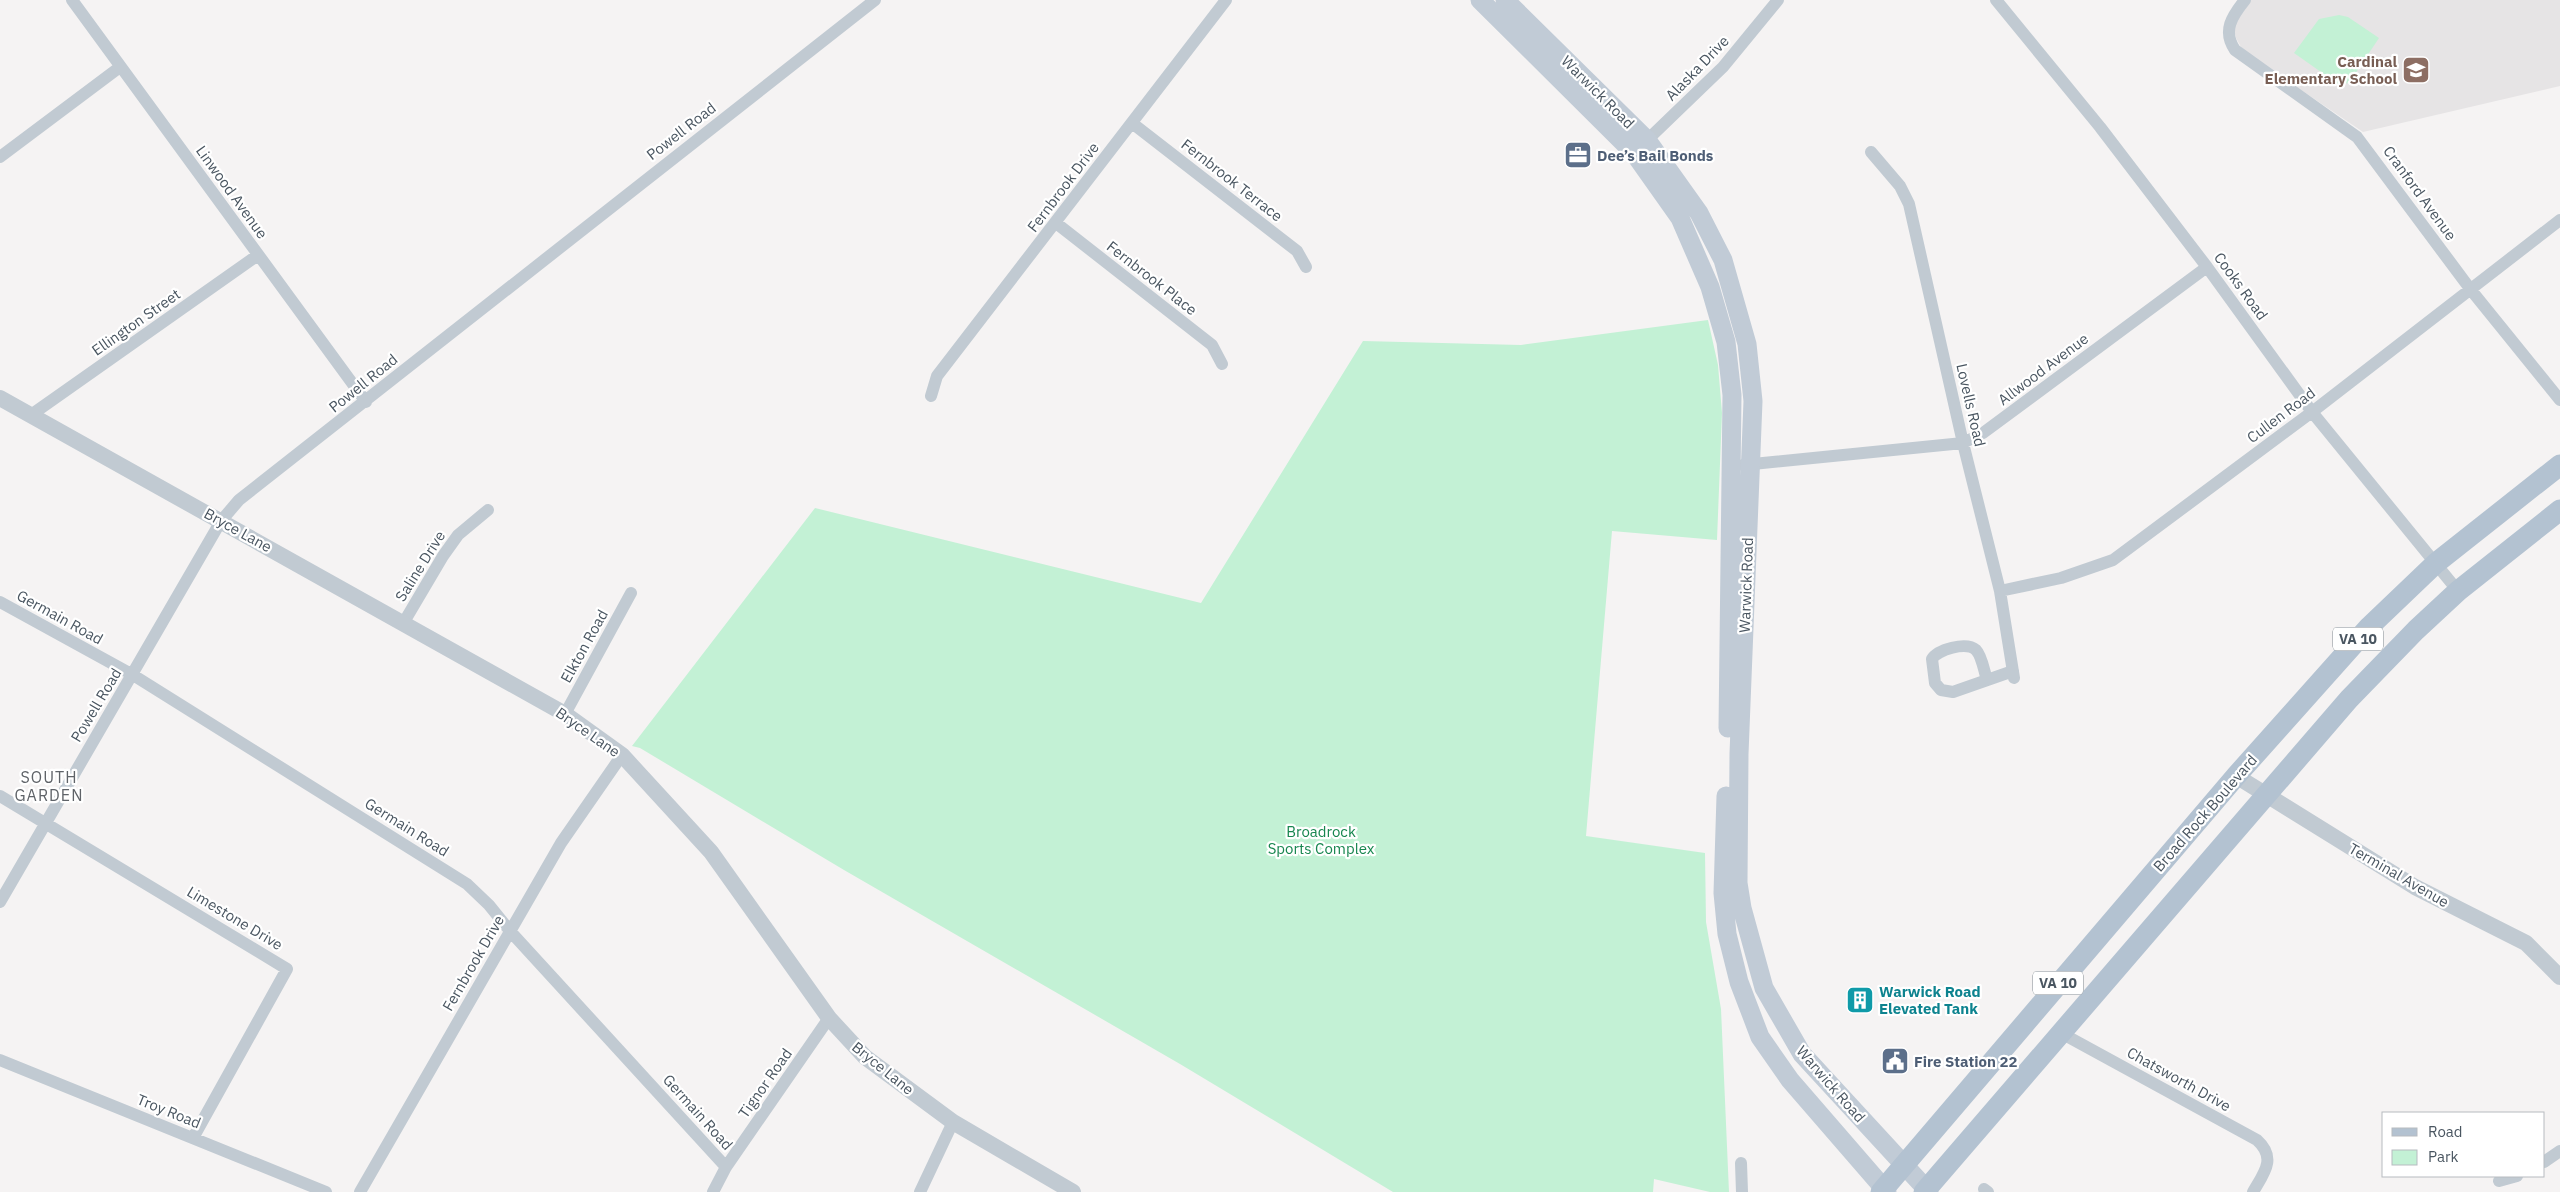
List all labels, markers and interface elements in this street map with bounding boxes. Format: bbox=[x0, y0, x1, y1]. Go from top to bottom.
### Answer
street label: Alaska Drive bbox=[1661, 31, 1733, 105]
street label: Warwick Road bbox=[1557, 51, 1639, 133]
place label: Cardinal Elementary School bbox=[2265, 52, 2397, 88]
school or university icon: Cardinal Elementary School bbox=[2401, 55, 2431, 85]
street label: Powell Road bbox=[642, 98, 720, 164]
street label: Fernbrook Terrace bbox=[1178, 135, 1286, 225]
street label: Fernbrook Drive bbox=[1023, 138, 1103, 236]
office icon: Dee’s Bail Bonds bbox=[1563, 140, 1593, 170]
street label: Linwood Avenue bbox=[192, 142, 272, 242]
street label: Cranford Avenue bbox=[2379, 142, 2461, 244]
place label: Dee’s Bail Bonds bbox=[1597, 146, 1714, 165]
street label: Fernbrook Place bbox=[1103, 237, 1201, 319]
street label: Cooks Road bbox=[2210, 248, 2272, 324]
street label: Ellington Street bbox=[88, 284, 184, 360]
street label: Allwood Avenue bbox=[1994, 329, 2092, 409]
street label: Powell Road bbox=[325, 350, 401, 416]
street label: Lovells Road bbox=[1952, 362, 1990, 448]
street label: Cullen Road bbox=[2243, 383, 2319, 447]
street label: Bryce Lane bbox=[201, 504, 275, 556]
street label: Saline Drive bbox=[391, 527, 449, 605]
street label: Warwick Road bbox=[1735, 537, 1757, 633]
street label: Germain Road bbox=[14, 586, 106, 648]
street label: Elkton Road bbox=[556, 606, 612, 686]
road number: VA 10 bbox=[2333, 628, 2383, 650]
street label: Powell Road bbox=[67, 665, 125, 745]
street label: Bryce Lane bbox=[552, 703, 624, 761]
street label: Broad Rock Boulevard bbox=[2149, 751, 2261, 875]
district label: SOUTH GARDEN bbox=[15, 767, 84, 805]
street label: Germain Road bbox=[361, 794, 453, 860]
park label: Broadrock Sports Complex bbox=[1268, 822, 1375, 858]
street label: Terminal Avenue bbox=[2346, 839, 2452, 911]
street label: Limestone Drive bbox=[184, 882, 286, 954]
street label: Fernbrook Drive bbox=[438, 912, 508, 1014]
road number: VA 10 bbox=[2033, 971, 2083, 994]
place label: Warwick Road Elevated Tank bbox=[1879, 982, 1981, 1018]
building icon: Warwick Road Elevated Tank bbox=[1845, 985, 1875, 1015]
street label: Bryce Lane bbox=[848, 1037, 918, 1099]
street label: Warwick Road bbox=[1792, 1042, 1870, 1126]
street label: Chatsworth Drive bbox=[2124, 1043, 2234, 1115]
street label: Tignor Road bbox=[734, 1044, 796, 1122]
public building icon: Fire Station 22 bbox=[1880, 1046, 1910, 1076]
place label: Fire Station 22 bbox=[1914, 1052, 2017, 1071]
street label: Germain Road bbox=[659, 1070, 737, 1154]
street label: Troy Road bbox=[134, 1090, 204, 1132]
legend bbox=[2382, 1112, 2545, 1177]
text: Road bbox=[2428, 1122, 2463, 1141]
text: Park bbox=[2428, 1147, 2458, 1166]

